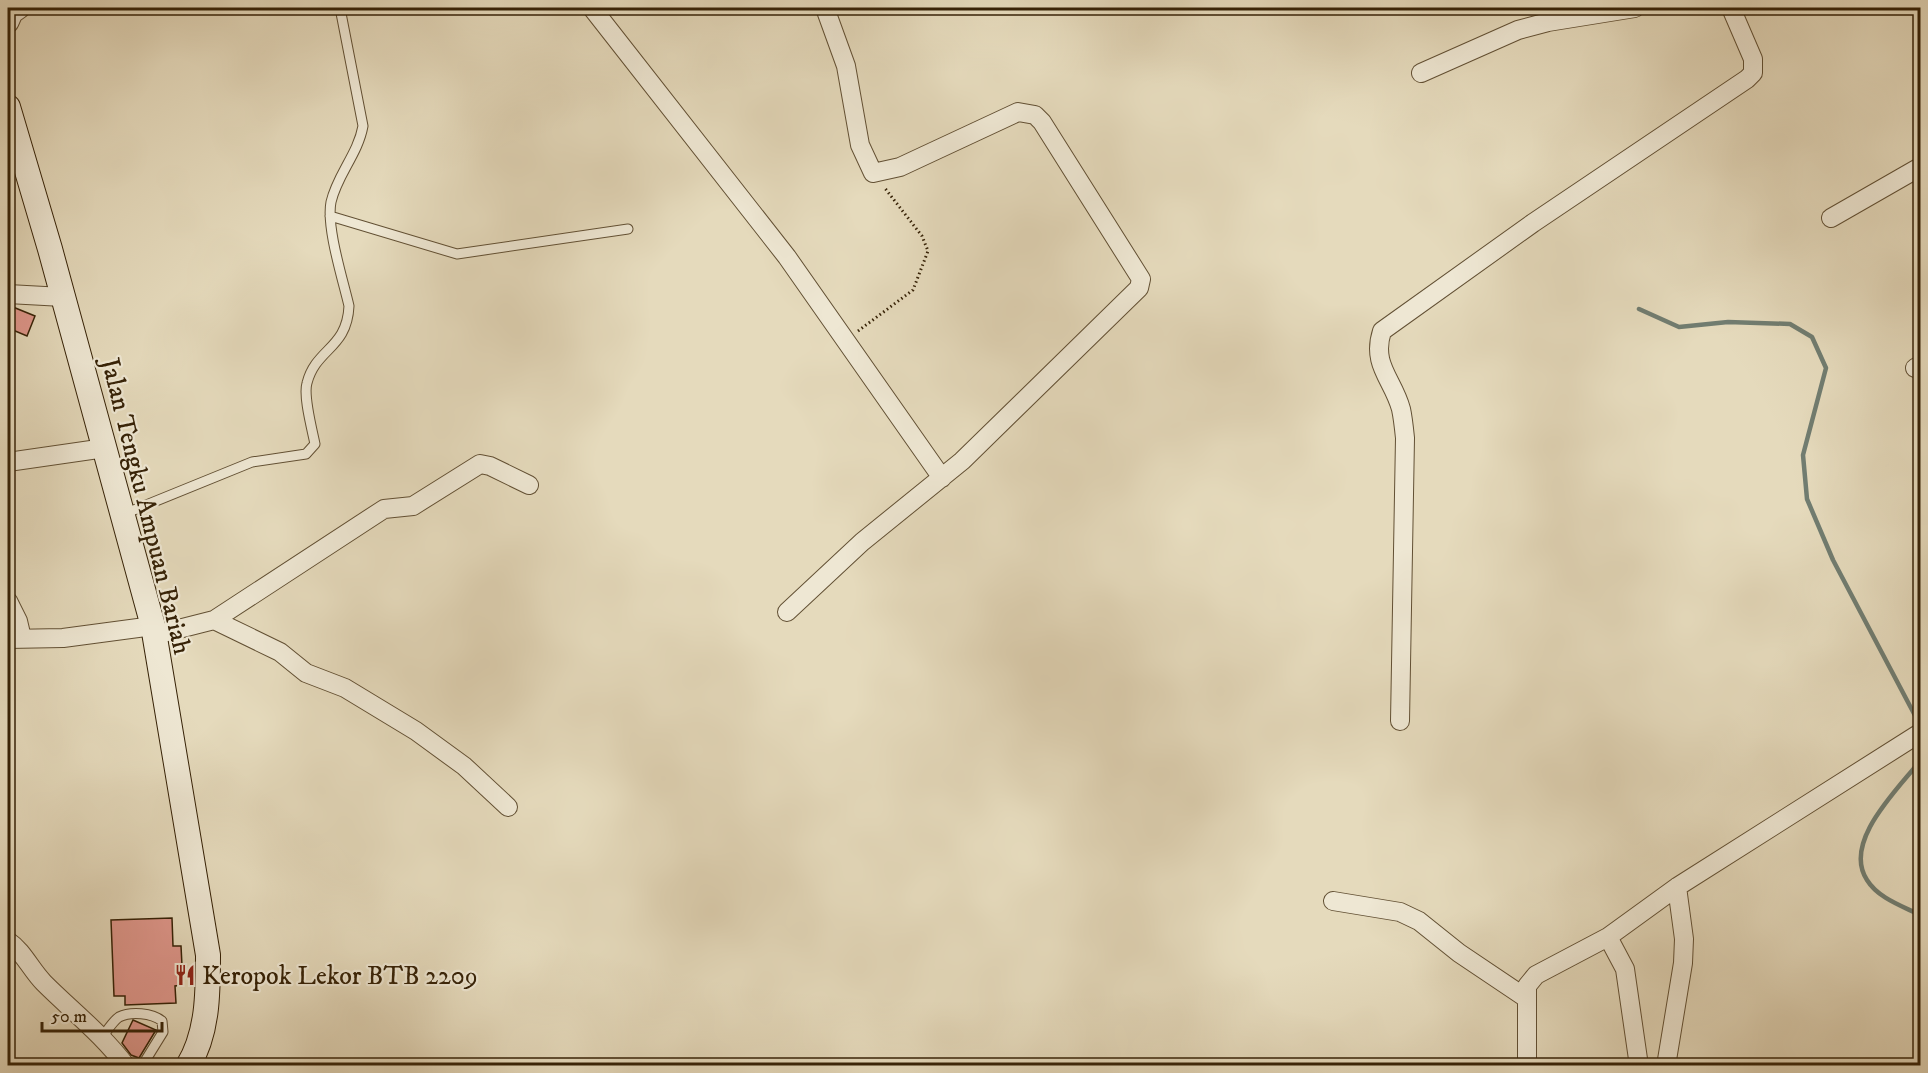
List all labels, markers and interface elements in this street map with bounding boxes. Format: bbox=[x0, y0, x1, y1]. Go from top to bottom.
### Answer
street label: Jalan Tengku Ampuan Bariah bbox=[92, 353, 198, 658]
place label: Keropok Lekor BTB 2209 bbox=[202, 960, 478, 993]
restaurant icon: Keropok Lekor BTB 2209 bbox=[173, 963, 197, 987]
scale bar bbox=[42, 995, 162, 1033]
text: 50 m bbox=[51, 1006, 87, 1028]

